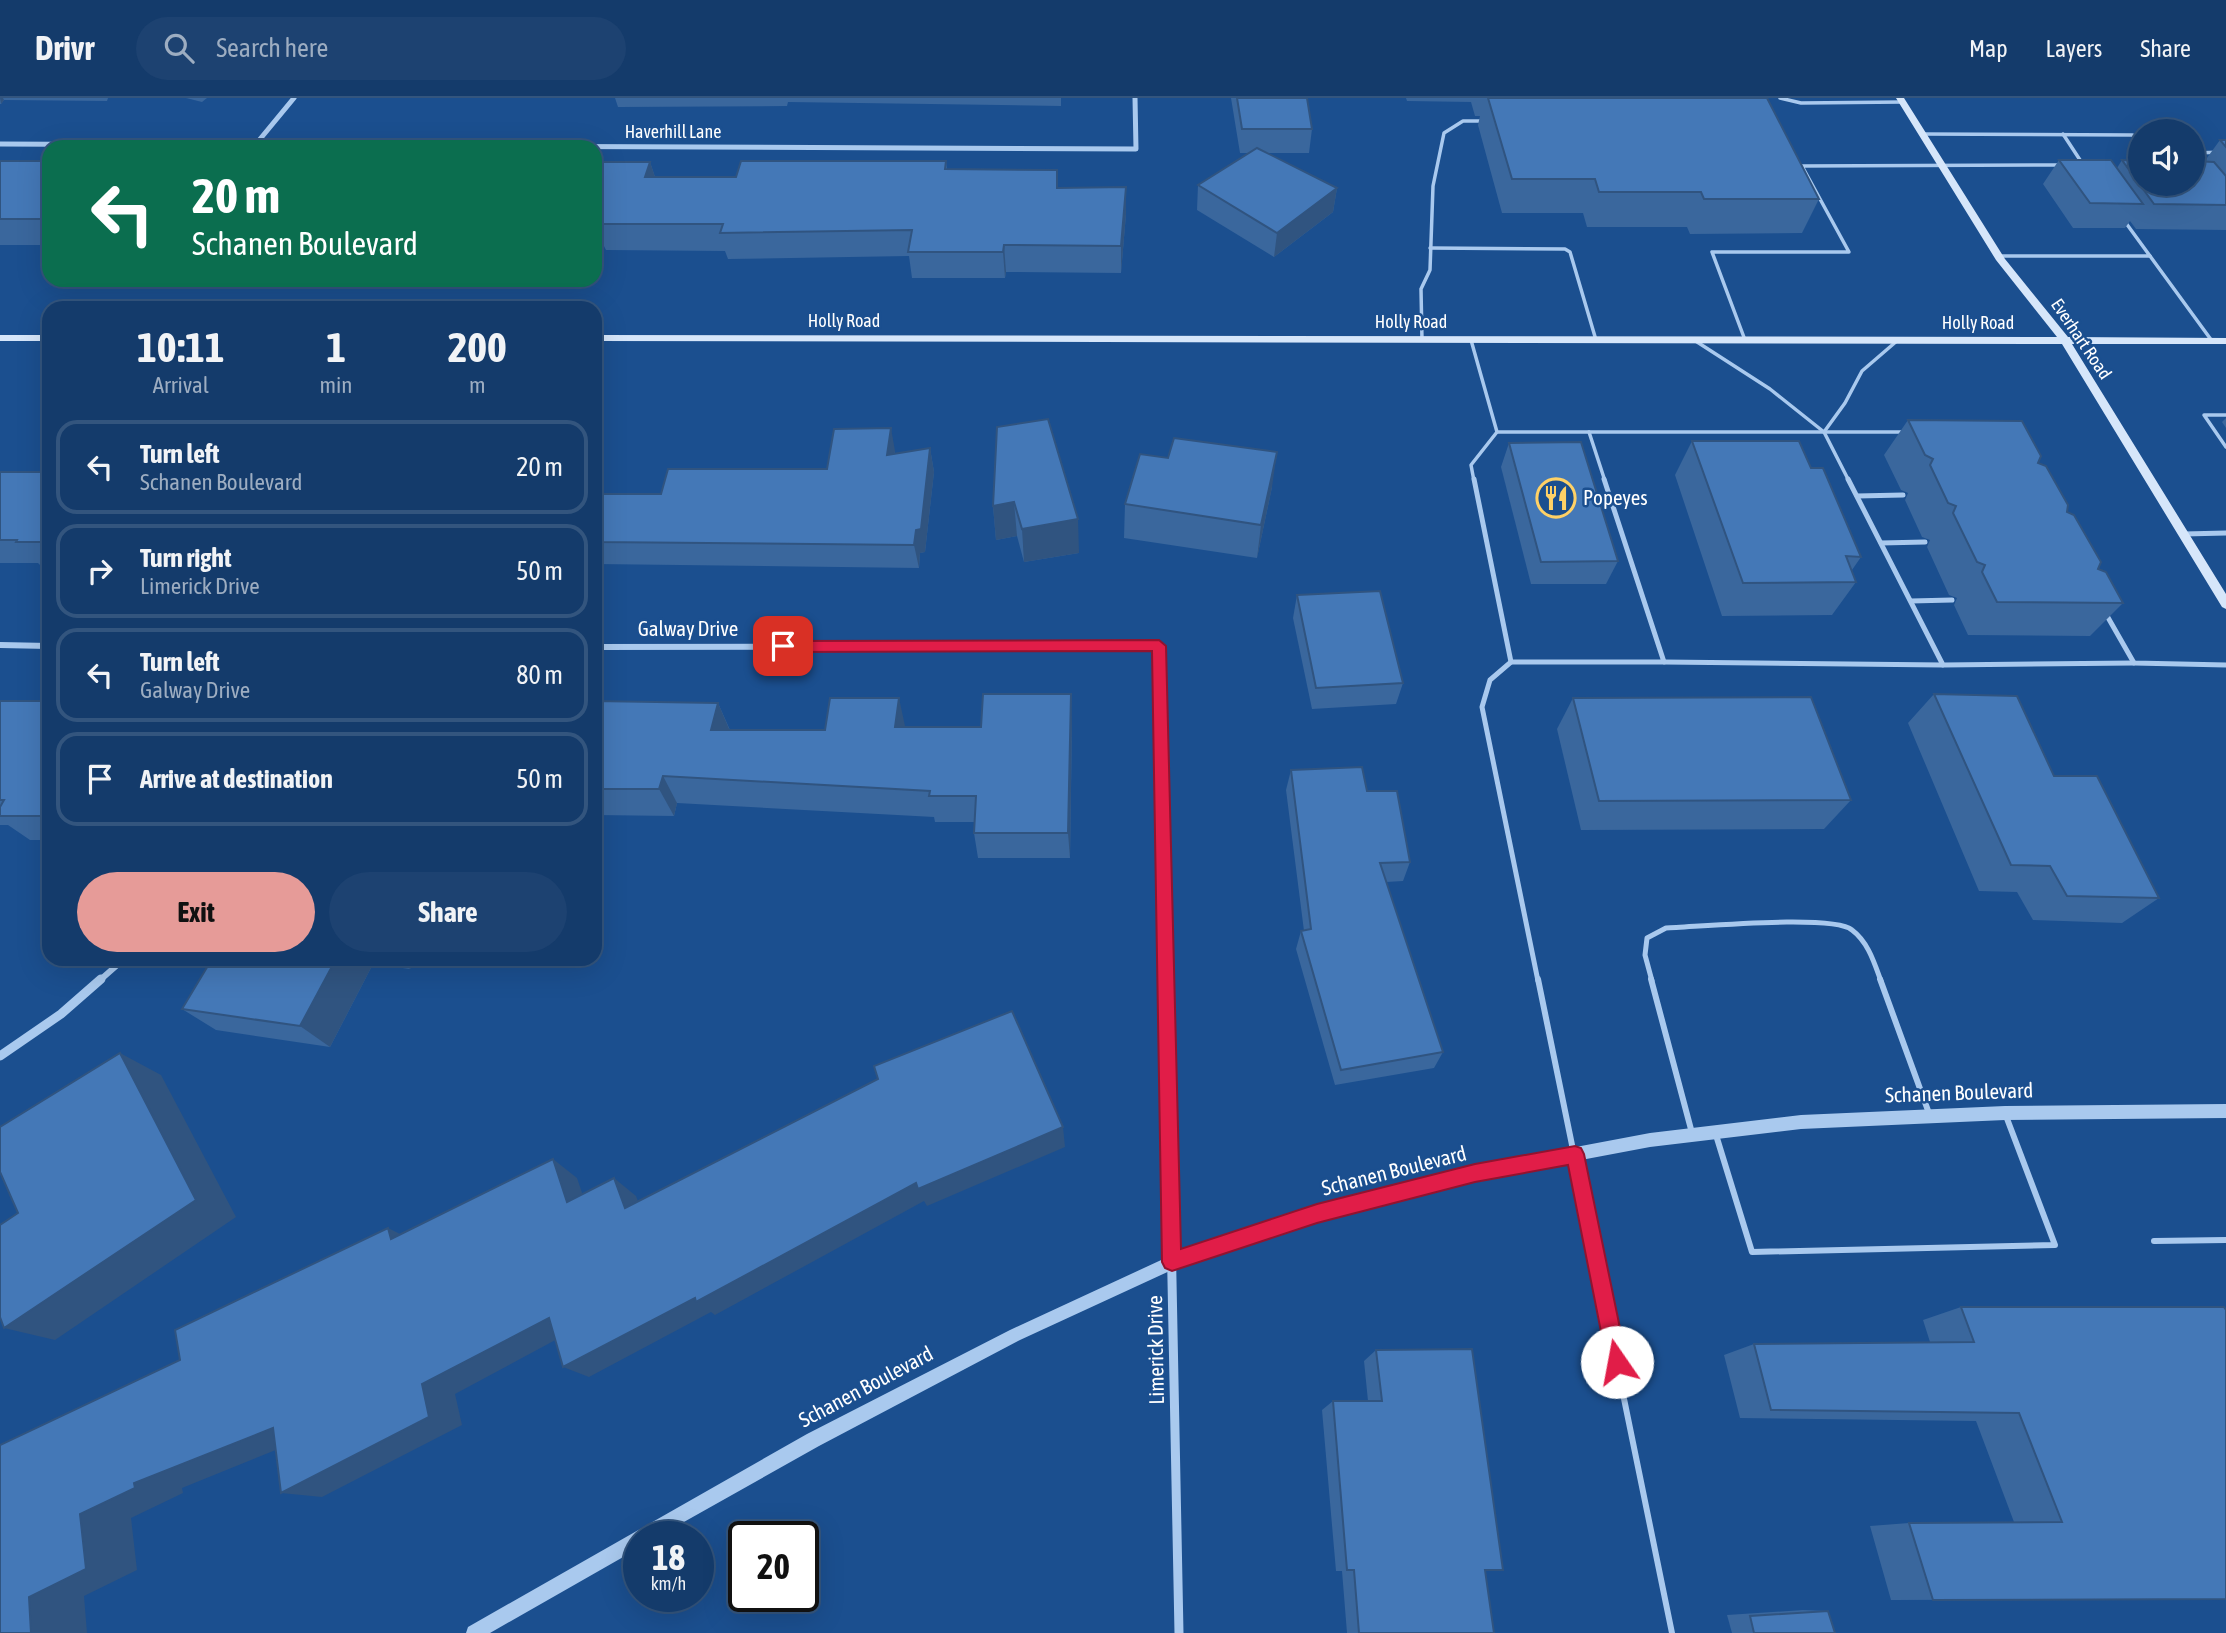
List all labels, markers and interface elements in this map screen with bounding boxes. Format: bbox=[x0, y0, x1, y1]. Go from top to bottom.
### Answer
search box bbox=[136, 17, 626, 80]
text: Drivr bbox=[35, 29, 94, 67]
icon: search bbox=[160, 29, 198, 67]
text: Search here bbox=[216, 33, 328, 63]
text: Map bbox=[1969, 35, 2008, 62]
text: Layers bbox=[2046, 35, 2102, 62]
text: Share bbox=[2140, 35, 2191, 62]
map controls bbox=[2128, 119, 2205, 196]
button: sound bbox=[2128, 119, 2205, 196]
street label: Haverhill Lane bbox=[625, 121, 721, 142]
text: 20 m bbox=[192, 167, 280, 223]
icon: left bbox=[77, 168, 168, 259]
text: Schanen Boulevard bbox=[192, 225, 418, 262]
street label: Everhart Road bbox=[2047, 294, 2116, 383]
street label: Holly Road bbox=[808, 310, 880, 331]
street label: Holly Road bbox=[1375, 311, 1447, 332]
street label: Holly Road bbox=[1942, 312, 2014, 333]
text: 10:11 bbox=[137, 323, 224, 371]
text: 1 bbox=[326, 323, 346, 371]
text: 200 bbox=[448, 323, 507, 371]
text: Arrival bbox=[153, 372, 209, 398]
text: min bbox=[320, 372, 353, 398]
text: m bbox=[469, 372, 486, 398]
text: Turn left bbox=[140, 439, 220, 469]
icon: left bbox=[81, 448, 119, 486]
text: 20 m bbox=[516, 452, 563, 482]
text: Schanen Boulevard bbox=[140, 469, 302, 495]
restaurant icon: Popeyes bbox=[1535, 477, 1577, 519]
place label: Popeyes bbox=[1583, 485, 1648, 509]
text: Turn right bbox=[140, 543, 231, 573]
icon: right bbox=[81, 552, 119, 590]
text: 50 m bbox=[516, 556, 563, 586]
text: Limerick Drive bbox=[140, 573, 260, 599]
street label: Galway Drive bbox=[638, 616, 738, 640]
pin bbox=[753, 616, 813, 676]
icon: arrive bbox=[764, 627, 802, 665]
text: Turn left bbox=[140, 647, 220, 677]
icon: left bbox=[81, 656, 119, 694]
text: 80 m bbox=[516, 660, 563, 690]
text: Galway Drive bbox=[140, 677, 250, 703]
icon: arrive bbox=[81, 760, 119, 798]
text: Arrive at destination bbox=[140, 764, 333, 794]
text: 50 m bbox=[516, 764, 563, 794]
button: Exit bbox=[77, 872, 315, 952]
button: Share bbox=[329, 872, 567, 952]
street label: Schanen Boulevard bbox=[1884, 1077, 2034, 1107]
street label: Schanen Boulevard bbox=[1319, 1140, 1469, 1200]
street label: Limerick Drive bbox=[1142, 1295, 1168, 1405]
position arrow bbox=[1580, 1325, 1654, 1399]
street label: Schanen Boulevard bbox=[794, 1341, 937, 1432]
speed limit sign: 20 bbox=[728, 1521, 819, 1612]
text: 18 bbox=[652, 1537, 685, 1577]
text: km/h bbox=[651, 1573, 686, 1594]

